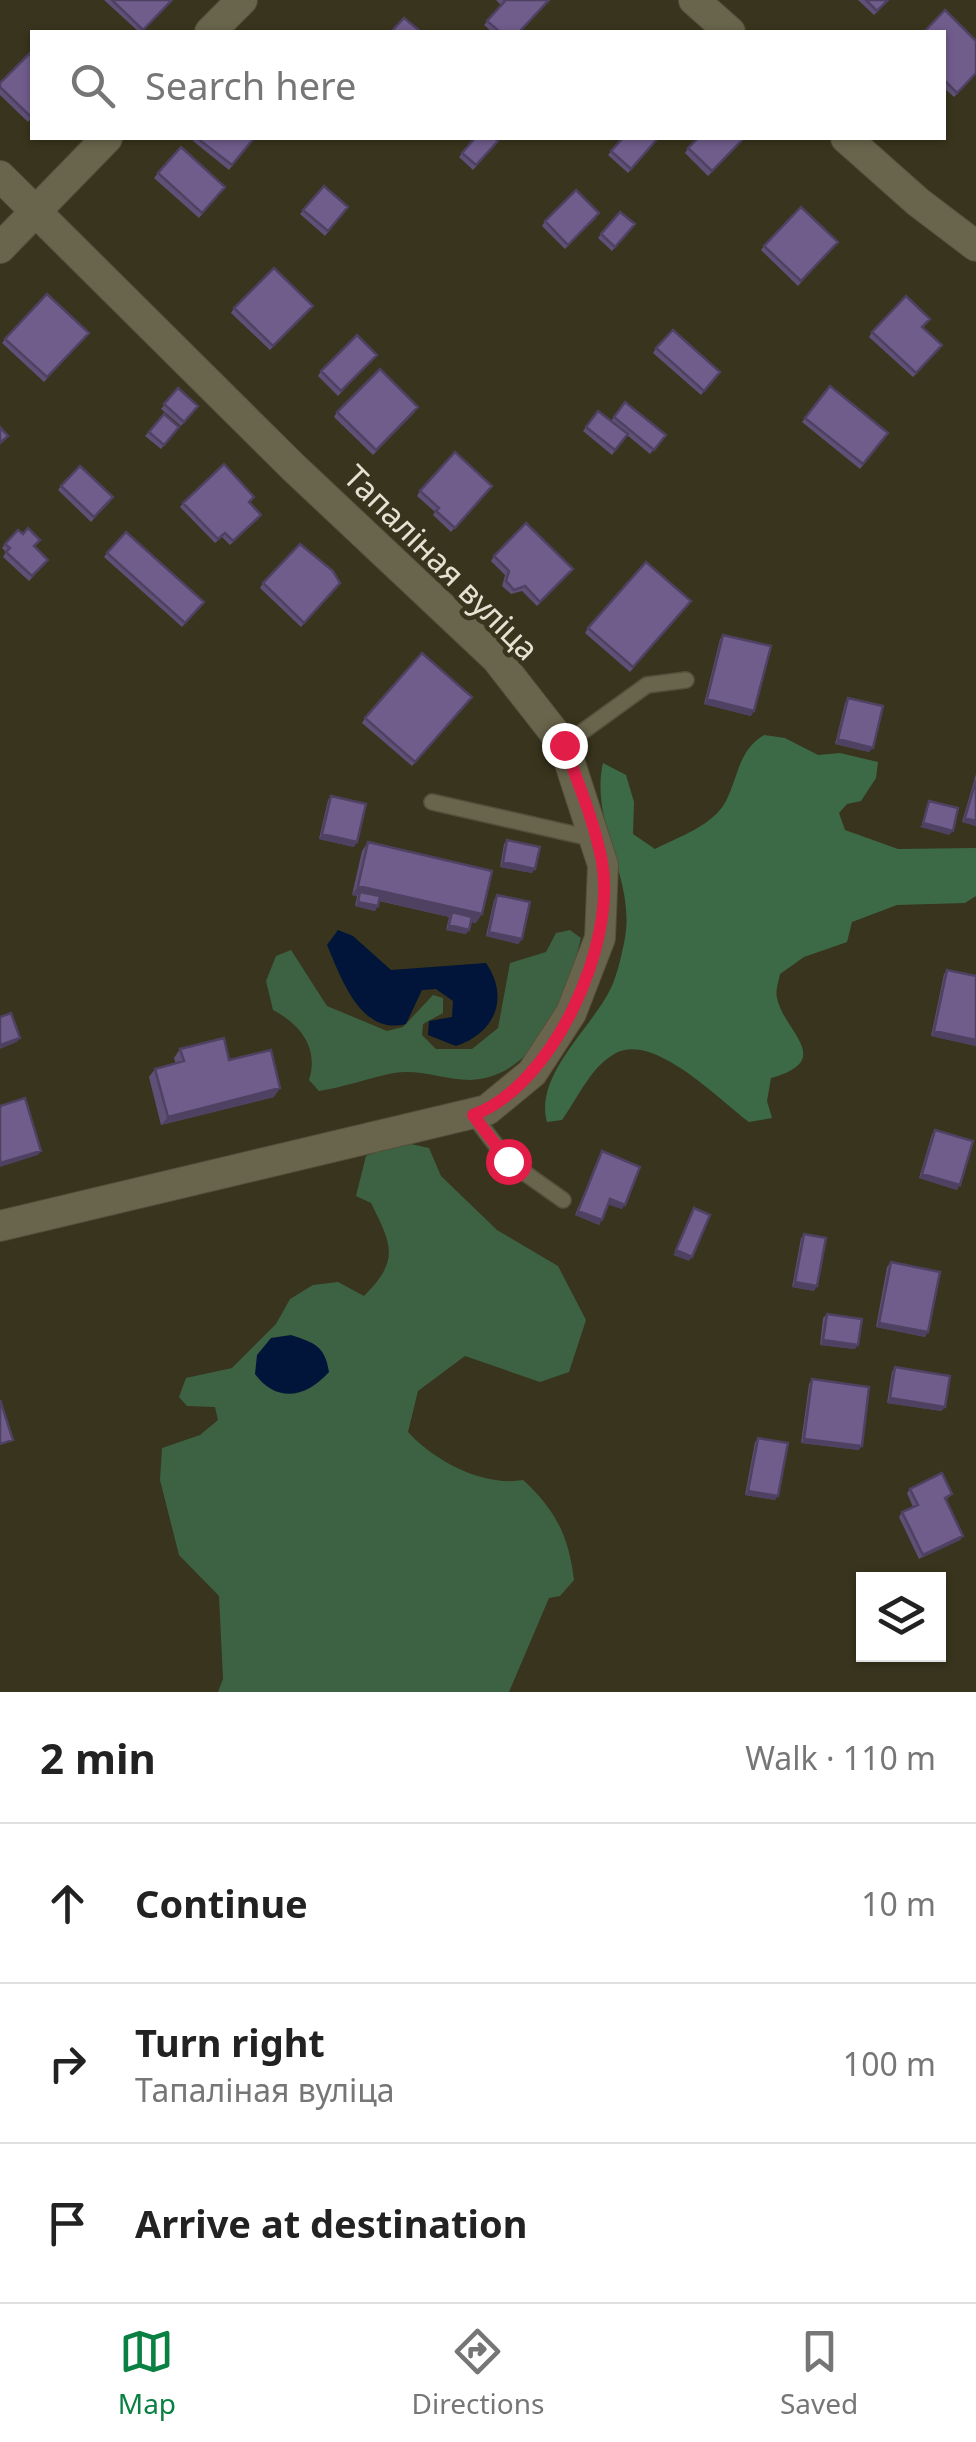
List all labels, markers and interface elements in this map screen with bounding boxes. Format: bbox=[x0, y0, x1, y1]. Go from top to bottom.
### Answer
search box bbox=[30, 30, 946, 140]
icon: search bbox=[65, 58, 120, 113]
text: Search here bbox=[145, 59, 356, 111]
street label: Тапаліная вуліца bbox=[335, 455, 549, 669]
route end bbox=[542, 723, 588, 769]
route start bbox=[486, 1139, 532, 1185]
map controls bbox=[856, 1572, 946, 1662]
button: layers bbox=[856, 1572, 946, 1662]
text: 2 min bbox=[40, 1729, 156, 1786]
text: Walk · 110 m bbox=[745, 1736, 936, 1779]
icon: ahead bbox=[40, 1876, 95, 1931]
text: Continue bbox=[135, 1877, 308, 1929]
text: 10 m bbox=[861, 1882, 936, 1925]
text: Turn right bbox=[135, 2016, 325, 2068]
icon: right bbox=[40, 2036, 95, 2091]
text: 100 m bbox=[843, 2042, 936, 2085]
text: Тапаліная вуліца bbox=[135, 2068, 395, 2111]
icon: arrive bbox=[40, 2196, 95, 2251]
text: Arrive at destination bbox=[135, 2197, 527, 2249]
tab: Map bbox=[118, 2324, 176, 2422]
tab: Directions bbox=[412, 2324, 544, 2422]
tab: Saved bbox=[780, 2324, 858, 2422]

